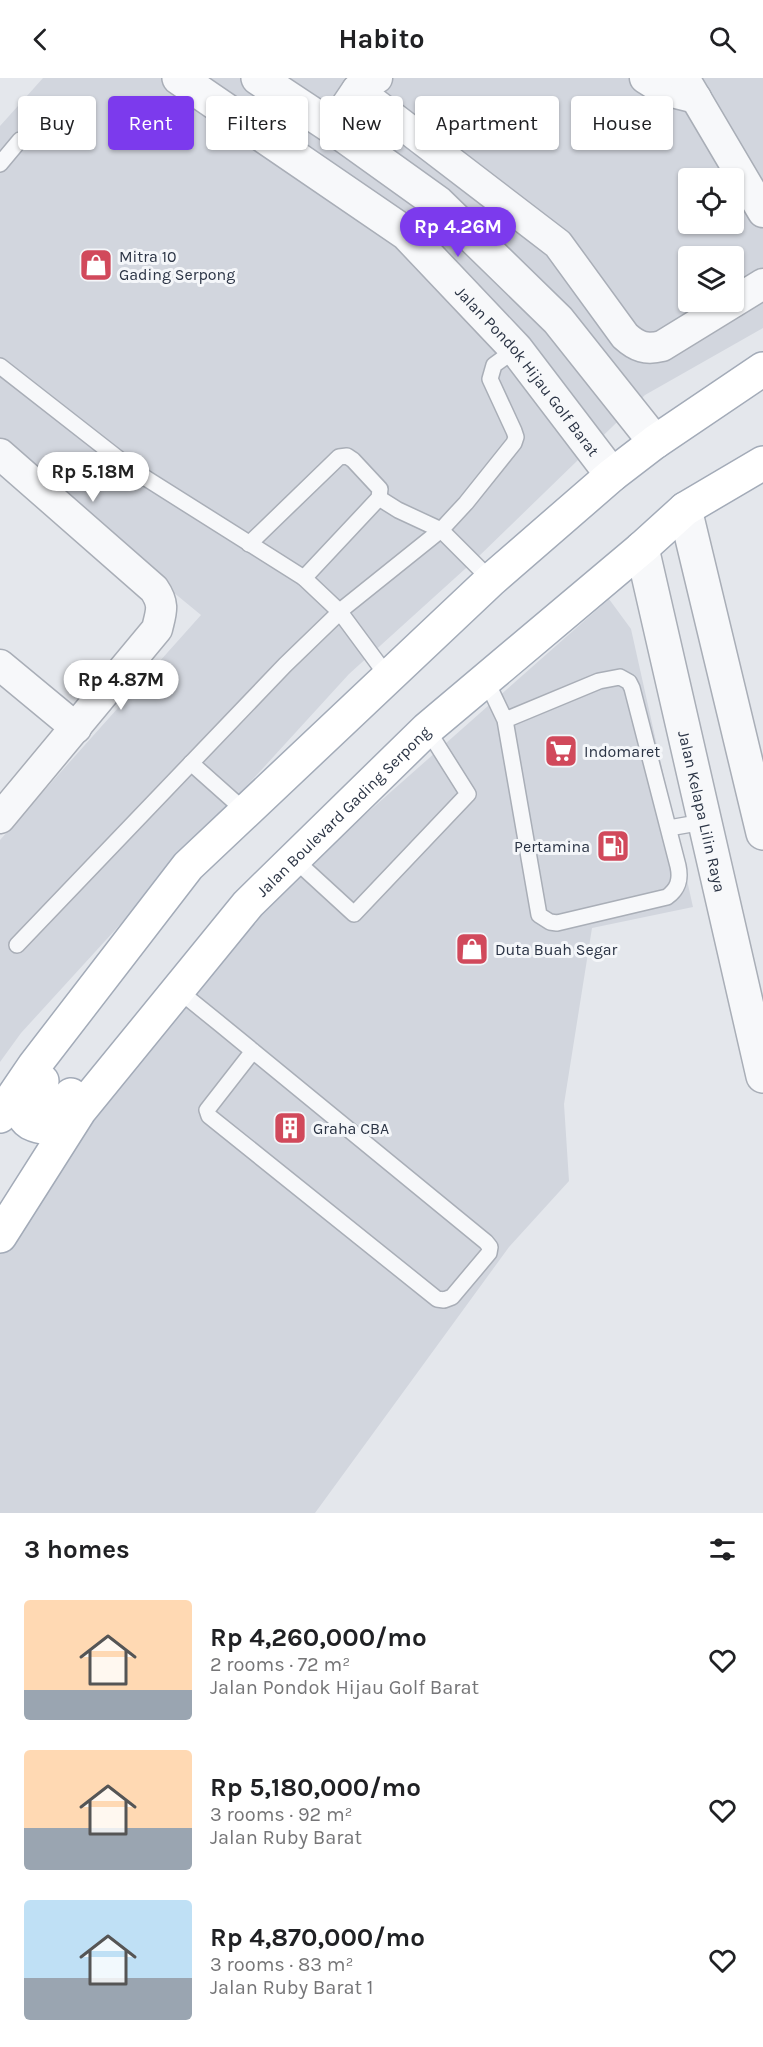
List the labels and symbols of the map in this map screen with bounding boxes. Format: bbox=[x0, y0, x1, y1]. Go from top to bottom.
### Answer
pin: Rp 4.26M bbox=[396, 207, 520, 258]
shop icon: Mitra 10 Gading Serpong bbox=[78, 247, 114, 283]
place label: Mitra 10 Gading Serpong bbox=[119, 247, 235, 284]
street label: Jalan Pondok Hijau Golf Barat bbox=[452, 282, 604, 460]
pin: Rp 5.18M bbox=[31, 452, 155, 503]
pin: Rp 4.87M bbox=[59, 660, 183, 711]
street label: Jalan Boulevard Gading Serpong bbox=[252, 722, 434, 900]
street label: Jalan Kelapa Lilin Raya bbox=[675, 729, 730, 894]
supermarket icon: Indomaret bbox=[543, 733, 579, 769]
place label: Indomaret bbox=[584, 742, 660, 761]
fuel station icon: Pertamina bbox=[595, 828, 631, 864]
place label: Pertamina bbox=[514, 837, 590, 856]
shop icon: Duta Buah Segar bbox=[454, 931, 490, 967]
place label: Duta Buah Segar bbox=[495, 940, 617, 959]
building icon: Graha CBA bbox=[272, 1110, 308, 1146]
place label: Graha CBA bbox=[313, 1119, 389, 1138]

